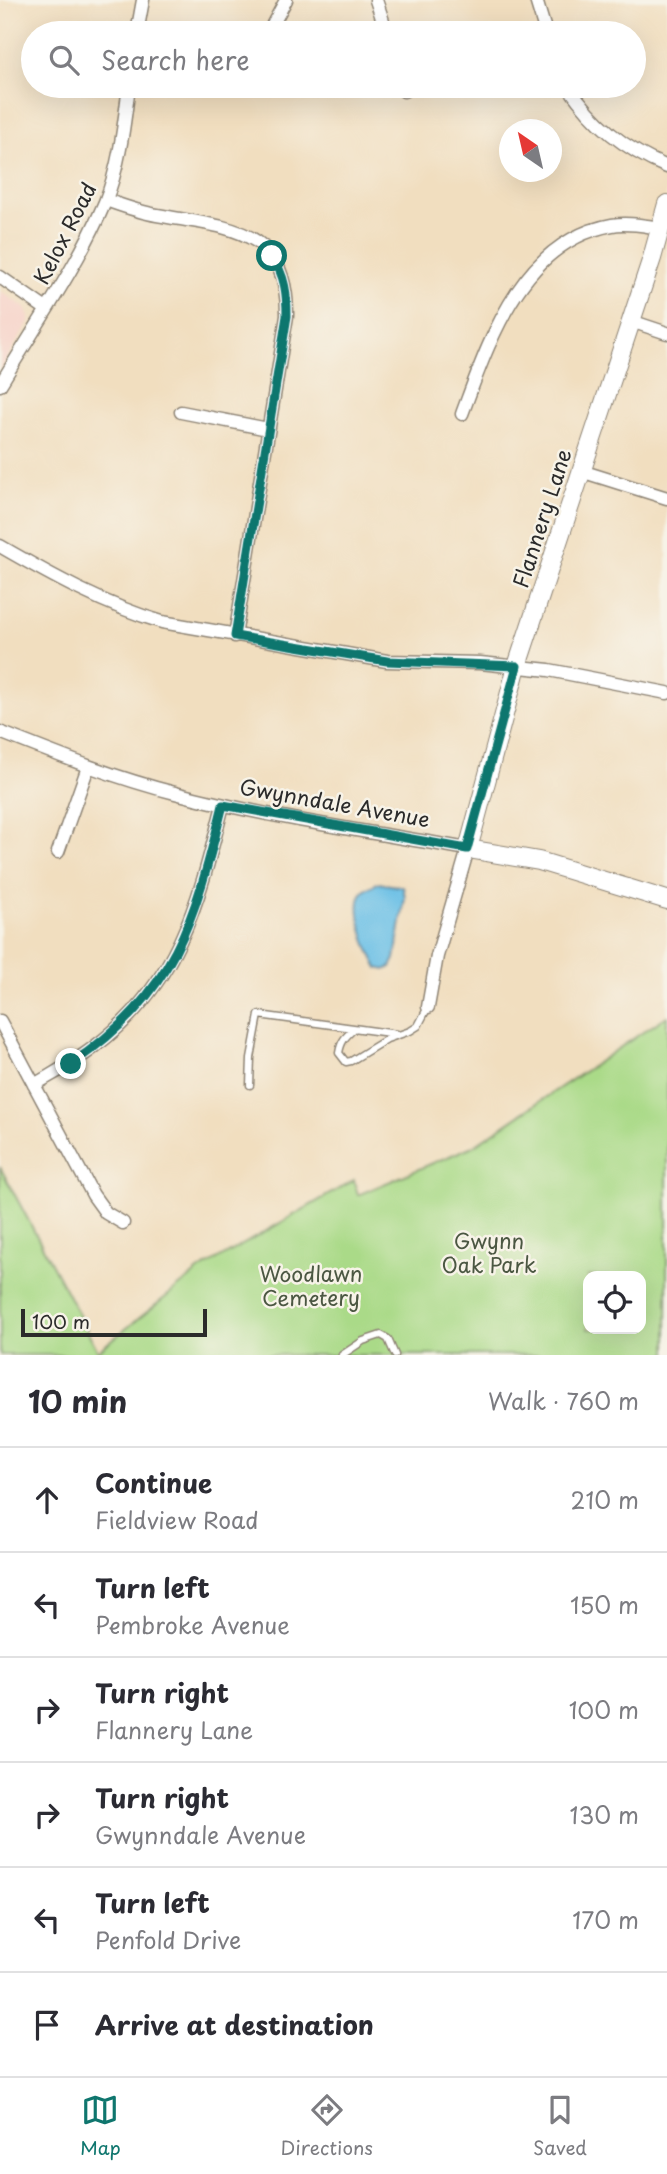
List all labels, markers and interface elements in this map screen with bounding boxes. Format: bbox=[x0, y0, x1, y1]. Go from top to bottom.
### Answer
search box bbox=[21, 21, 646, 98]
text: Search here bbox=[101, 40, 250, 79]
icon: search bbox=[45, 41, 83, 79]
north arrow bbox=[499, 119, 562, 182]
street label: Kelox Road bbox=[25, 176, 103, 290]
route start bbox=[256, 240, 287, 271]
street label: Flannery Lane bbox=[503, 444, 579, 592]
street label: Gwynndale Avenue bbox=[237, 770, 433, 834]
route end bbox=[55, 1048, 86, 1079]
park label: Gwynn Oak Park bbox=[442, 1224, 537, 1280]
park label: Woodlawn Cemetery bbox=[260, 1257, 362, 1313]
map controls bbox=[583, 1271, 646, 1334]
button: locate bbox=[583, 1271, 646, 1334]
scale bar bbox=[21, 1306, 206, 1338]
text: 100 m bbox=[32, 1307, 90, 1335]
text: 10 min bbox=[28, 1378, 127, 1423]
text: Walk · 760 m bbox=[488, 1383, 639, 1418]
text: Continue bbox=[95, 1463, 212, 1502]
icon: ahead bbox=[28, 1481, 66, 1519]
text: 210 m bbox=[571, 1482, 639, 1517]
text: Fieldview Road bbox=[95, 1502, 259, 1537]
text: Turn left bbox=[95, 1568, 210, 1607]
icon: left bbox=[28, 1586, 66, 1624]
text: 150 m bbox=[570, 1587, 639, 1622]
text: Pembroke Avenue bbox=[95, 1607, 290, 1642]
text: Turn right bbox=[95, 1673, 229, 1712]
icon: right bbox=[28, 1691, 66, 1729]
text: 100 m bbox=[569, 1692, 639, 1727]
text: Flannery Lane bbox=[95, 1712, 253, 1747]
text: Turn right bbox=[95, 1778, 229, 1817]
icon: right bbox=[28, 1796, 66, 1834]
text: 130 m bbox=[569, 1797, 639, 1832]
text: Gwynndale Avenue bbox=[95, 1817, 306, 1852]
text: Turn left bbox=[95, 1883, 210, 1922]
icon: left bbox=[28, 1901, 66, 1939]
text: 170 m bbox=[572, 1902, 639, 1937]
text: Penfold Drive bbox=[95, 1922, 241, 1957]
text: Arrive at destination bbox=[95, 2005, 374, 2044]
icon: arrive bbox=[28, 2006, 66, 2044]
tab: Map bbox=[80, 2091, 121, 2161]
tab: Directions bbox=[281, 2091, 373, 2161]
tab: Saved bbox=[533, 2091, 587, 2161]

